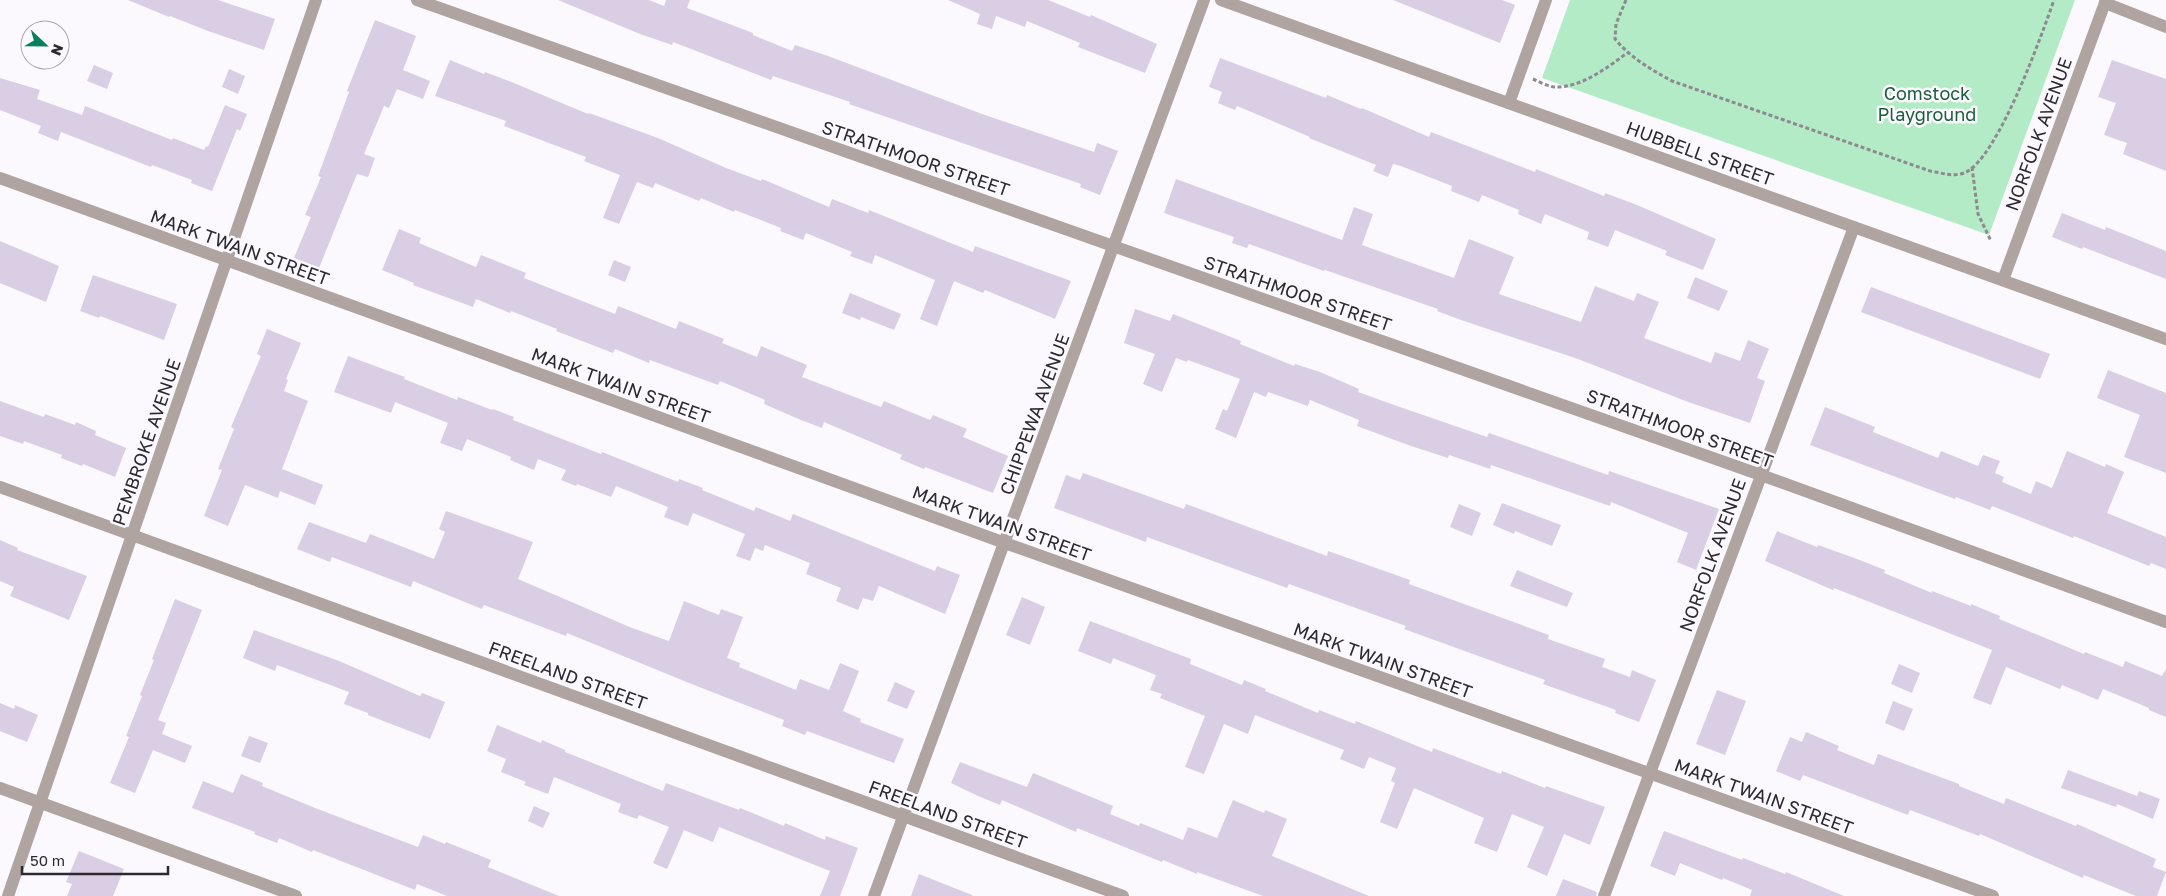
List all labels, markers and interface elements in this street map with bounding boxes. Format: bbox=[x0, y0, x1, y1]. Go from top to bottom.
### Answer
north arrow bbox=[20, 20, 70, 70]
text: N bbox=[48, 42, 67, 58]
street label: NORFOLK AVENUE bbox=[2000, 54, 2076, 214]
park label: Comstock Playground bbox=[1878, 82, 1976, 125]
street label: STRATHMOOR STREET bbox=[819, 116, 1013, 200]
street label: HUBBELL STREET bbox=[1623, 116, 1777, 190]
street label: MARK TWAIN STREET bbox=[148, 204, 332, 290]
street label: STRATHMOOR STREET bbox=[1201, 251, 1395, 335]
street label: CHIPPEWA AVENUE bbox=[995, 330, 1073, 498]
street label: MARK TWAIN STREET bbox=[529, 342, 713, 428]
street label: PEMBROKE AVENUE bbox=[107, 356, 185, 528]
street label: STRATHMOOR STREET bbox=[1584, 384, 1776, 472]
street label: NORFOLK AVENUE bbox=[1674, 475, 1750, 635]
street label: MARK TWAIN STREET bbox=[910, 480, 1094, 566]
street label: MARK TWAIN STREET bbox=[1291, 617, 1475, 703]
street label: FREELAND STREET bbox=[486, 636, 650, 714]
street label: MARK TWAIN STREET bbox=[1672, 753, 1856, 839]
street label: FREELAND STREET bbox=[866, 775, 1030, 853]
scale bar bbox=[22, 844, 169, 876]
text: 50 m bbox=[30, 851, 65, 869]

